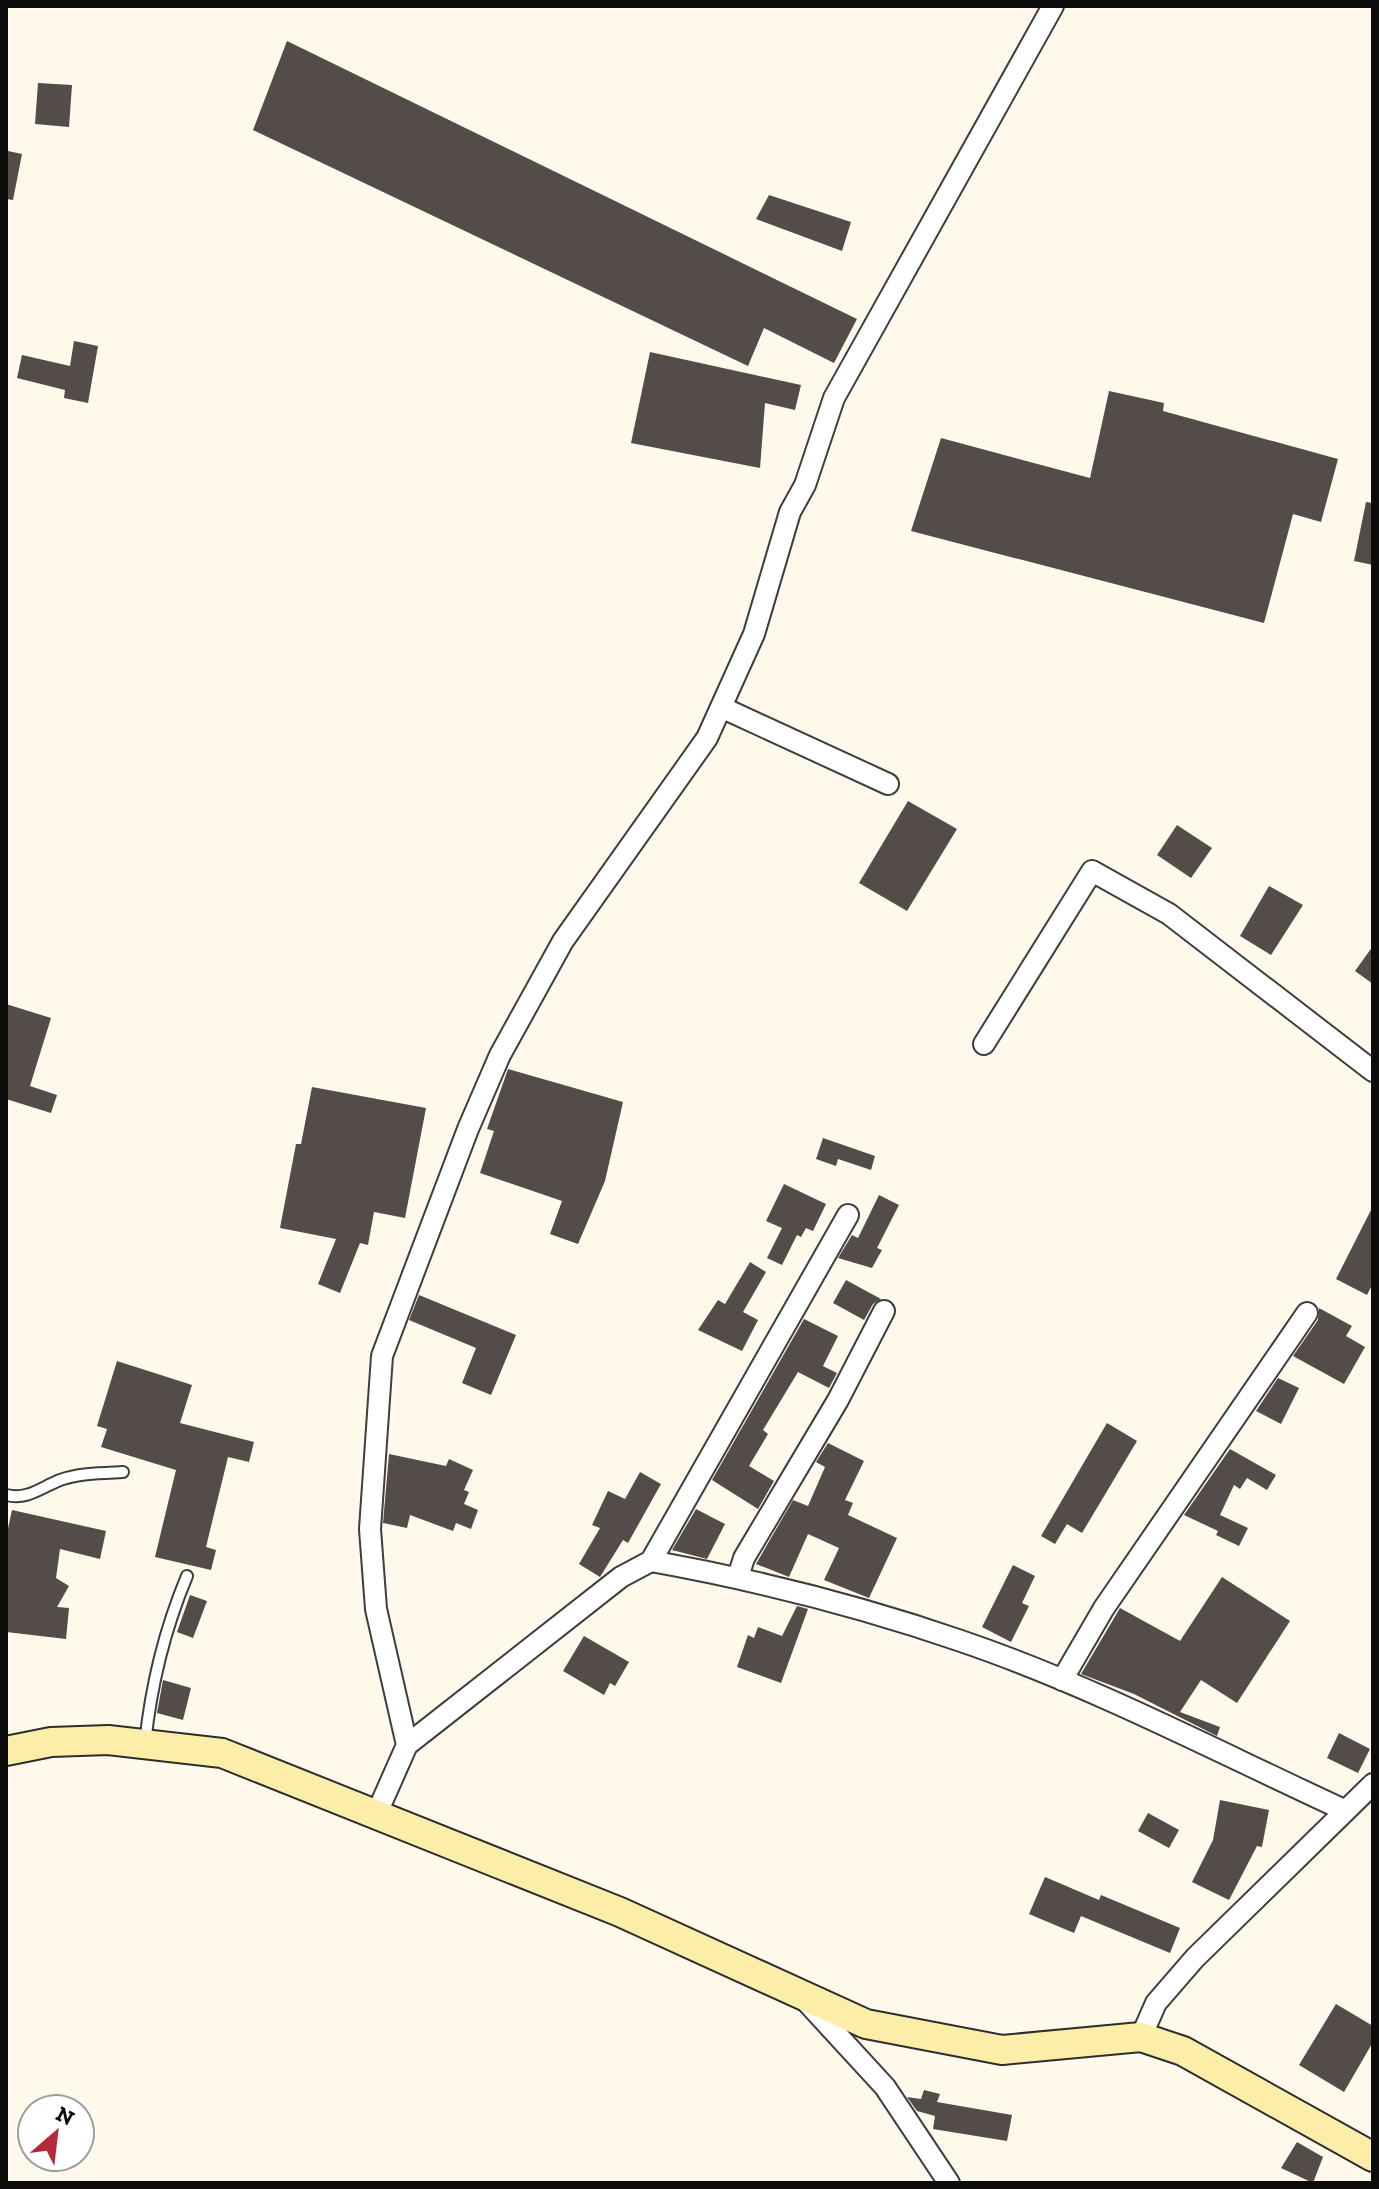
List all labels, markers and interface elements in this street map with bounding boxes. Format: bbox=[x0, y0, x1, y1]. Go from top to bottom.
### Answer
north arrow bbox=[16, 2093, 96, 2173]
text: N bbox=[51, 2100, 79, 2132]

